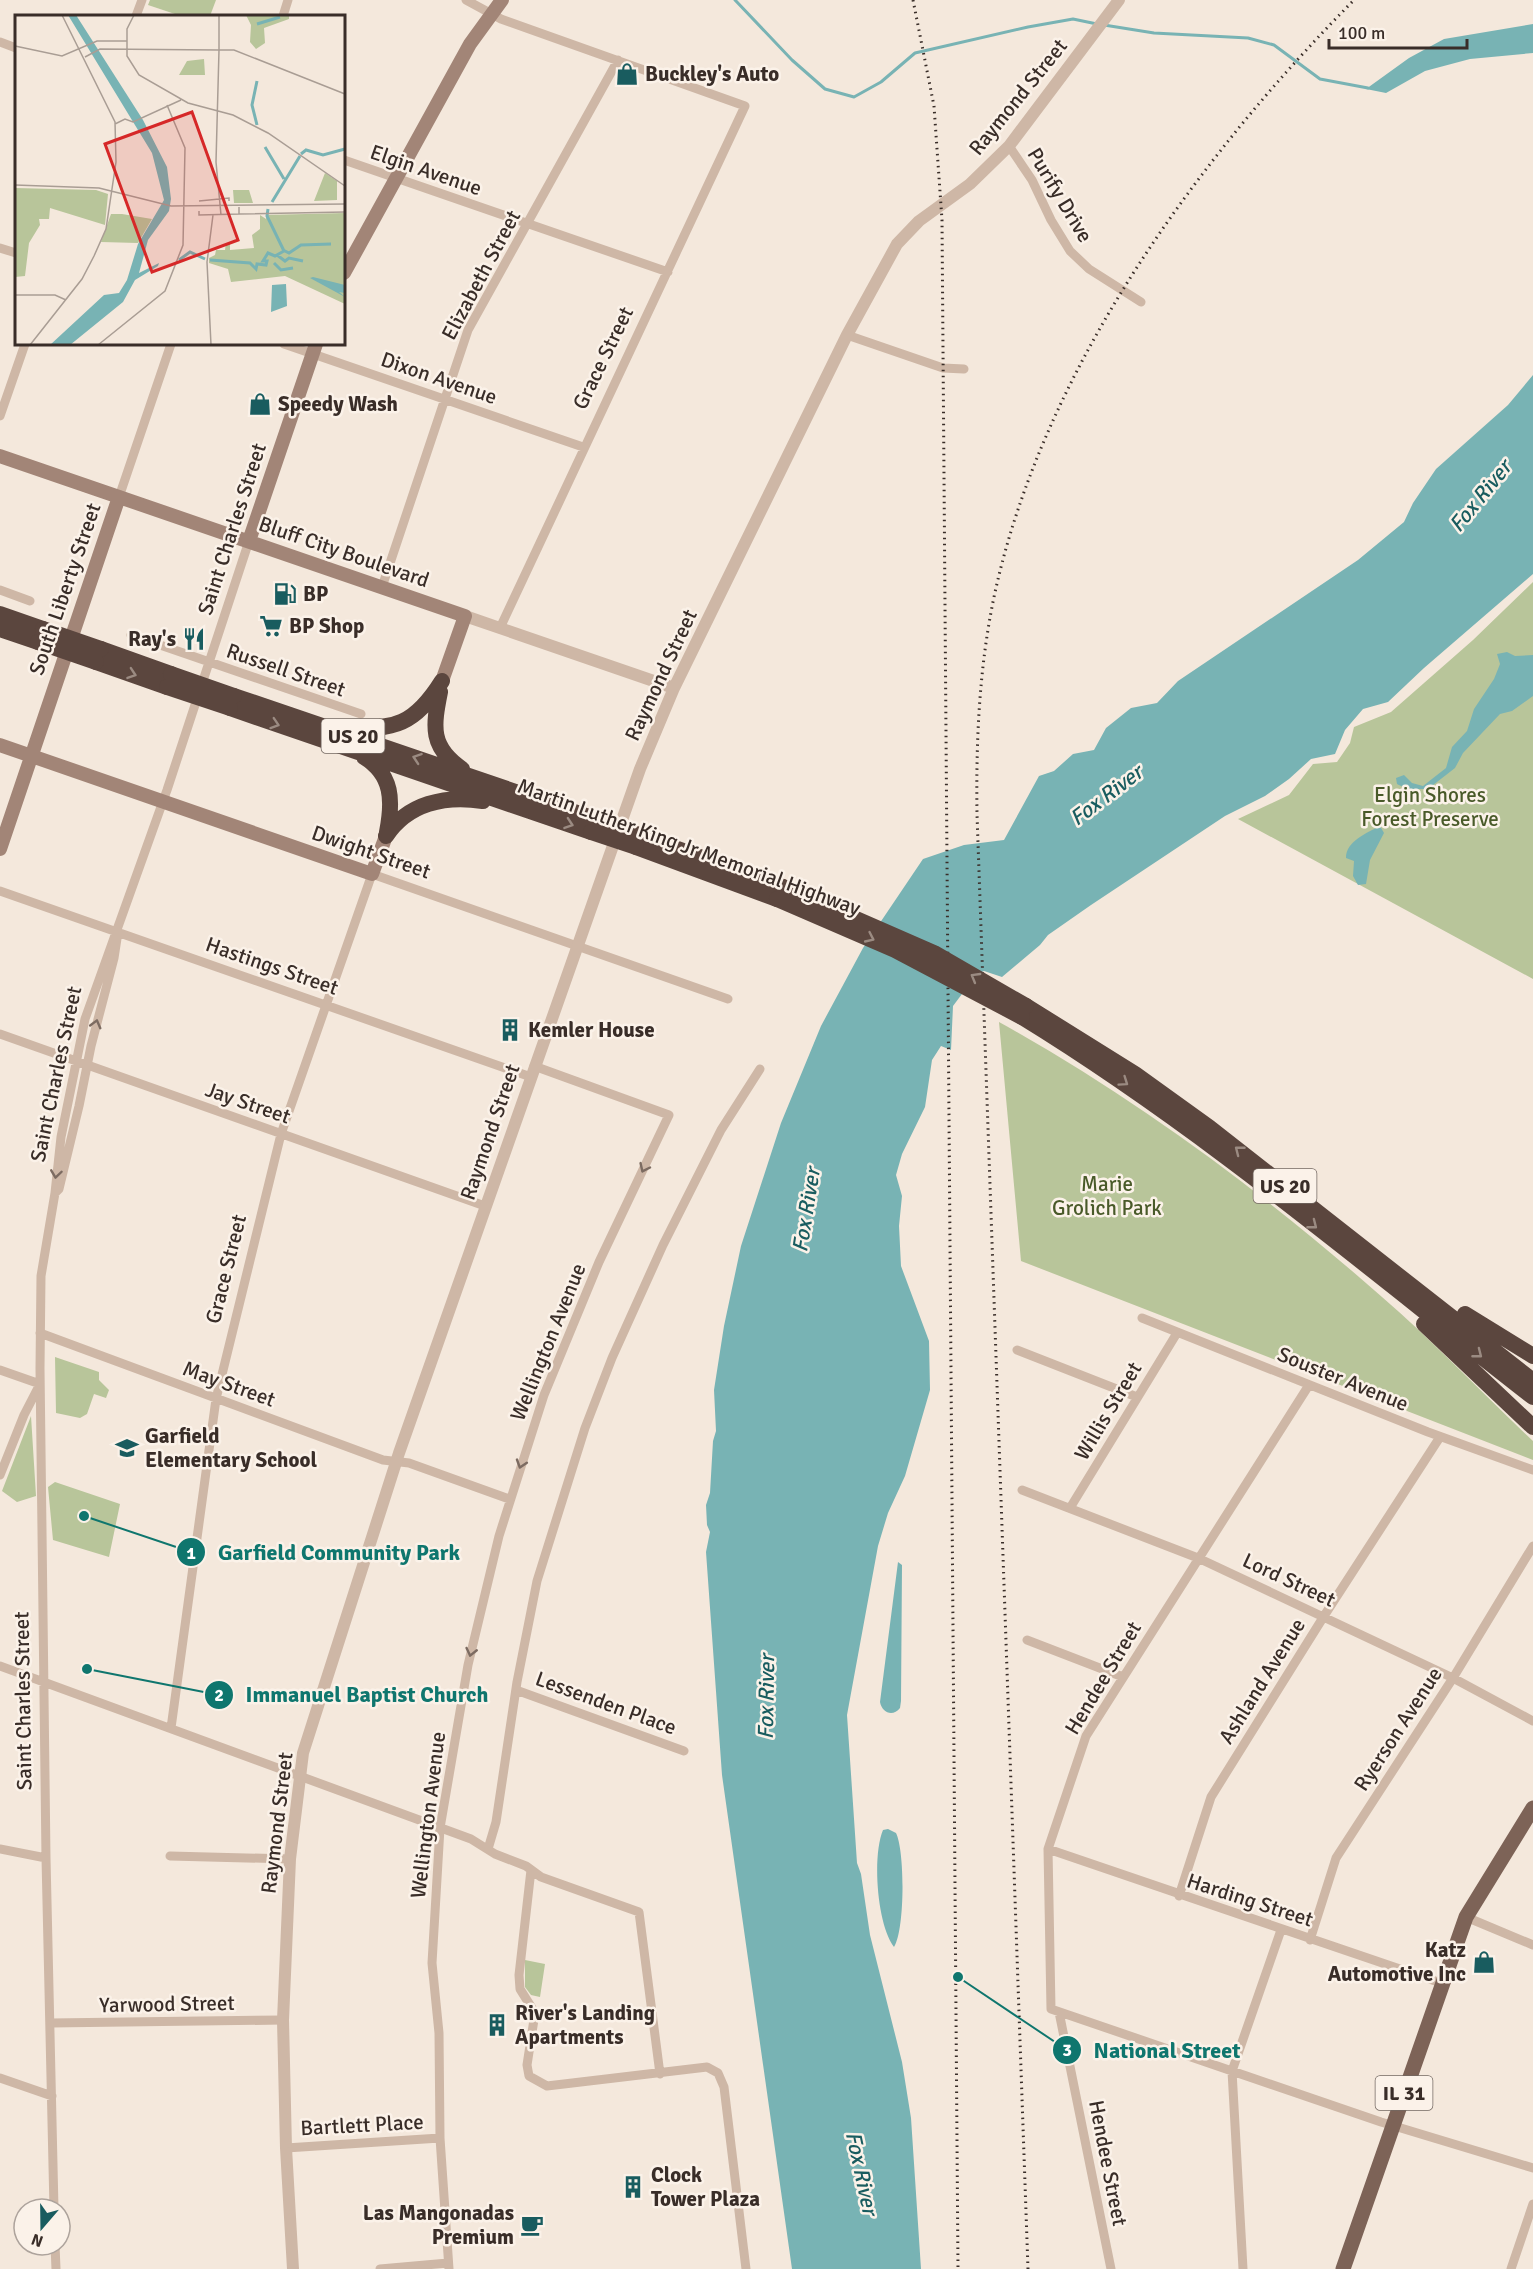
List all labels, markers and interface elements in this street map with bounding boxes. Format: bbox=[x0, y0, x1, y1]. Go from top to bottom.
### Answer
scale bar bbox=[1329, 12, 1467, 50]
inset map bbox=[15, 15, 345, 345]
text: 100 m bbox=[1338, 22, 1385, 44]
street label: Raymond Street bbox=[963, 34, 1073, 160]
shop icon: Buckley's Auto bbox=[614, 61, 640, 87]
place label: Buckley's Auto bbox=[645, 61, 779, 87]
street label: Elgin Avenue bbox=[367, 139, 485, 201]
street label: Purify Drive bbox=[1022, 143, 1098, 247]
street label: Elizabeth Street bbox=[436, 206, 526, 344]
street label: Grace Street bbox=[567, 302, 639, 414]
street label: Dixon Avenue bbox=[378, 346, 500, 410]
shop icon: Speedy Wash bbox=[247, 391, 273, 417]
place label: Speedy Wash bbox=[278, 391, 398, 417]
street label: Saint Charles Street bbox=[192, 440, 272, 618]
water label: Fox River bbox=[1443, 452, 1519, 537]
street label: South Liberty Street bbox=[23, 500, 107, 678]
street label: Bluff City Boulevard bbox=[255, 511, 433, 593]
fuel station icon: BP bbox=[272, 581, 298, 607]
place label: BP bbox=[303, 581, 328, 607]
street label: Raymond Street bbox=[619, 605, 703, 745]
supermarket icon: BP Shop bbox=[258, 613, 284, 639]
place label: BP Shop bbox=[289, 613, 364, 639]
place label: Ray's bbox=[128, 626, 176, 652]
restaurant icon: Ray's bbox=[181, 626, 207, 652]
street label: Russell Street bbox=[223, 638, 349, 702]
one-way arrow bbox=[126, 667, 137, 680]
one-way arrow bbox=[269, 716, 280, 729]
road number: US 20 bbox=[322, 719, 385, 753]
one-way arrow bbox=[412, 752, 423, 765]
water label: Fox River bbox=[1064, 757, 1150, 831]
street label: Martin Luther King Jr Memorial Highway bbox=[514, 773, 864, 921]
park label: Elgin Shores Forest Preserve bbox=[1361, 782, 1499, 832]
one-way arrow bbox=[563, 817, 574, 830]
street label: Dwight Street bbox=[308, 820, 434, 884]
street label: Hastings Street bbox=[202, 931, 342, 1001]
one-way arrow bbox=[863, 931, 874, 943]
one-way arrow bbox=[971, 973, 981, 984]
street label: Saint Charles Street bbox=[25, 984, 87, 1164]
building icon: Kemler House bbox=[497, 1017, 523, 1043]
place label: Kemler House bbox=[528, 1017, 655, 1043]
one-way arrow bbox=[89, 1019, 102, 1029]
street label: Raymond Street bbox=[455, 1061, 525, 1203]
one-way arrow bbox=[1117, 1075, 1128, 1086]
street label: Jay Street bbox=[202, 1076, 294, 1130]
one-way arrow bbox=[1235, 1147, 1246, 1158]
one-way arrow bbox=[639, 1161, 651, 1172]
water label: Fox River bbox=[786, 1163, 826, 1254]
one-way arrow bbox=[50, 1169, 62, 1178]
road number: US 20 bbox=[1254, 1169, 1316, 1203]
park label: Marie Grolich Park bbox=[1052, 1171, 1162, 1221]
street label: Grace Street bbox=[200, 1212, 252, 1326]
one-way arrow bbox=[1306, 1218, 1317, 1229]
street label: Wellington Avenue bbox=[505, 1259, 591, 1425]
street label: Souster Avenue bbox=[1274, 1341, 1412, 1417]
one-way arrow bbox=[1471, 1346, 1482, 1357]
street label: May Street bbox=[179, 1355, 279, 1413]
street label: Willis Street bbox=[1069, 1357, 1147, 1465]
place label: Garfield Elementary School bbox=[145, 1423, 317, 1473]
school or university icon: Garfield Elementary School bbox=[114, 1435, 140, 1461]
one-way arrow bbox=[516, 1458, 528, 1469]
callout: Garfield Community Park bbox=[176, 1532, 472, 1572]
text: Garfield Community Park bbox=[218, 1539, 461, 1566]
text: 1 bbox=[186, 1542, 196, 1564]
street label: Lord Street bbox=[1238, 1547, 1340, 1613]
street label: Saint Charles Street bbox=[8, 1611, 38, 1791]
street label: Ashland Avenue bbox=[1213, 1613, 1311, 1749]
street label: Hendee Street bbox=[1059, 1617, 1147, 1739]
one-way arrow bbox=[465, 1647, 478, 1657]
water label: Fox River bbox=[752, 1652, 780, 1740]
street label: Ryerson Avenue bbox=[1348, 1662, 1448, 1796]
street label: Lessenden Place bbox=[532, 1665, 680, 1741]
callout: Immanuel Baptist Church bbox=[204, 1675, 501, 1715]
text: Immanuel Baptist Church bbox=[246, 1681, 489, 1708]
text: 2 bbox=[214, 1684, 224, 1706]
street label: Wellington Avenue bbox=[405, 1730, 451, 1900]
street label: Raymond Street bbox=[255, 1751, 299, 1895]
street label: Harding Street bbox=[1184, 1867, 1316, 1933]
place label: Katz Automotive Inc bbox=[1328, 1937, 1466, 1987]
shop icon: Katz Automotive Inc bbox=[1471, 1949, 1497, 1975]
street label: Yarwood Street bbox=[99, 1990, 235, 2018]
place label: River's Landing Apartments bbox=[515, 2000, 655, 2050]
building icon: River's Landing Apartments bbox=[484, 2012, 510, 2038]
callout: National Street bbox=[1052, 2030, 1252, 2070]
text: National Street bbox=[1094, 2037, 1240, 2064]
text: 3 bbox=[1062, 2039, 1072, 2061]
road number: IL 31 bbox=[1376, 2076, 1432, 2110]
street label: Hendee Street bbox=[1083, 2098, 1133, 2228]
street label: Bartlett Place bbox=[300, 2109, 424, 2141]
water label: Fox River bbox=[840, 2129, 885, 2220]
place label: Clock Tower Plaza bbox=[651, 2162, 760, 2212]
building icon: Clock Tower Plaza bbox=[620, 2174, 646, 2200]
north arrow bbox=[12, 2197, 72, 2257]
place label: Las Mangonadas Premium bbox=[363, 2200, 514, 2250]
cafe icon: Las Mangonadas Premium bbox=[519, 2212, 545, 2238]
text: N bbox=[29, 2229, 46, 2251]

